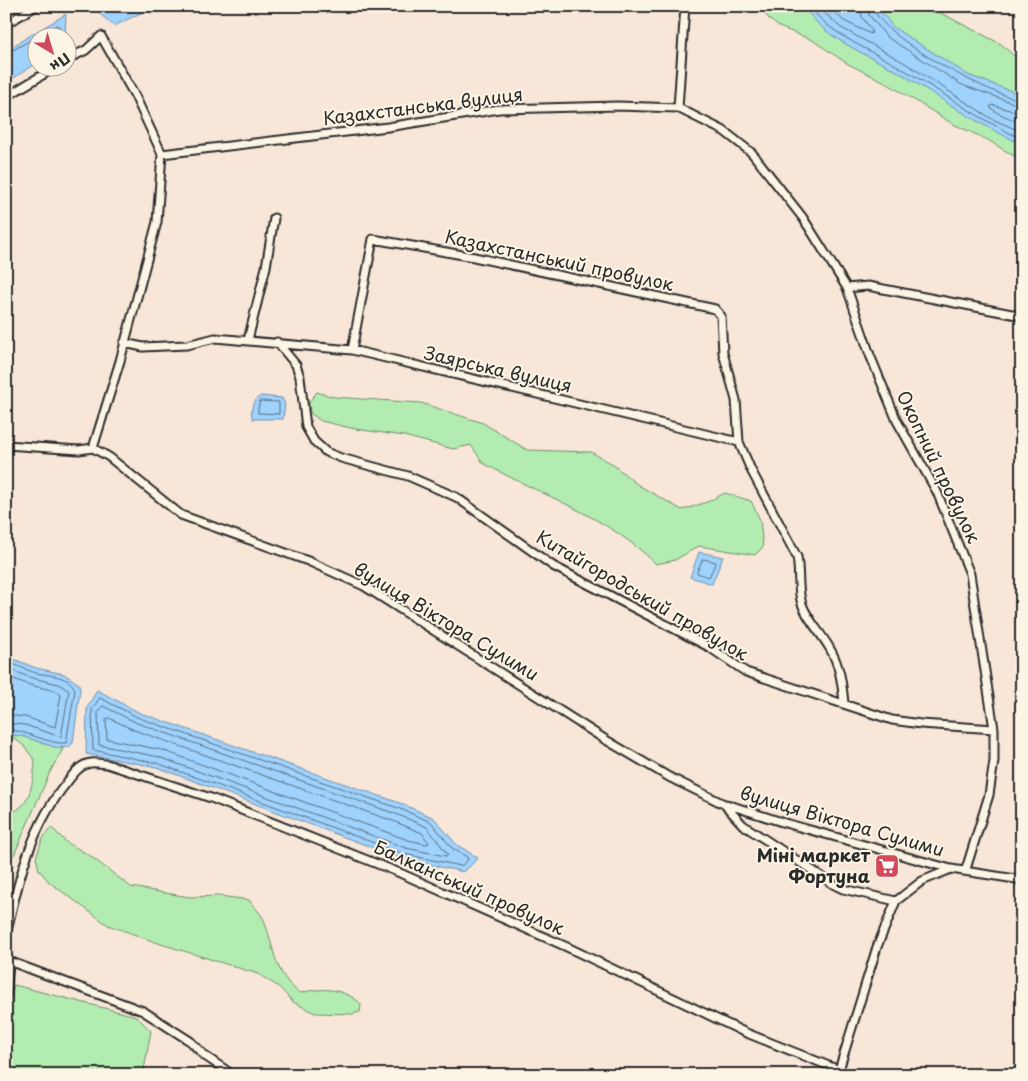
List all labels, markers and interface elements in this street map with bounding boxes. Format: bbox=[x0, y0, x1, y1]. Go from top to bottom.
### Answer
north arrow bbox=[28, 28, 78, 78]
text: Пн bbox=[46, 48, 75, 77]
street label: Казахстанська вулиця bbox=[321, 80, 524, 131]
street label: Казахстанський провулок bbox=[442, 222, 677, 297]
street label: Заярська вулиця bbox=[422, 338, 575, 399]
street label: Окопний провулок bbox=[891, 386, 988, 547]
street label: Китайгородський провулок bbox=[532, 523, 754, 667]
street label: вулиця Віктора Сулими bbox=[349, 555, 544, 687]
street label: вулиця Віктора Сулими bbox=[737, 778, 948, 863]
street label: Балканський провулок bbox=[370, 832, 569, 941]
place label: Міні маркет Фортуна bbox=[757, 841, 871, 889]
supermarket icon: Міні маркет Фортуна bbox=[874, 853, 900, 879]

